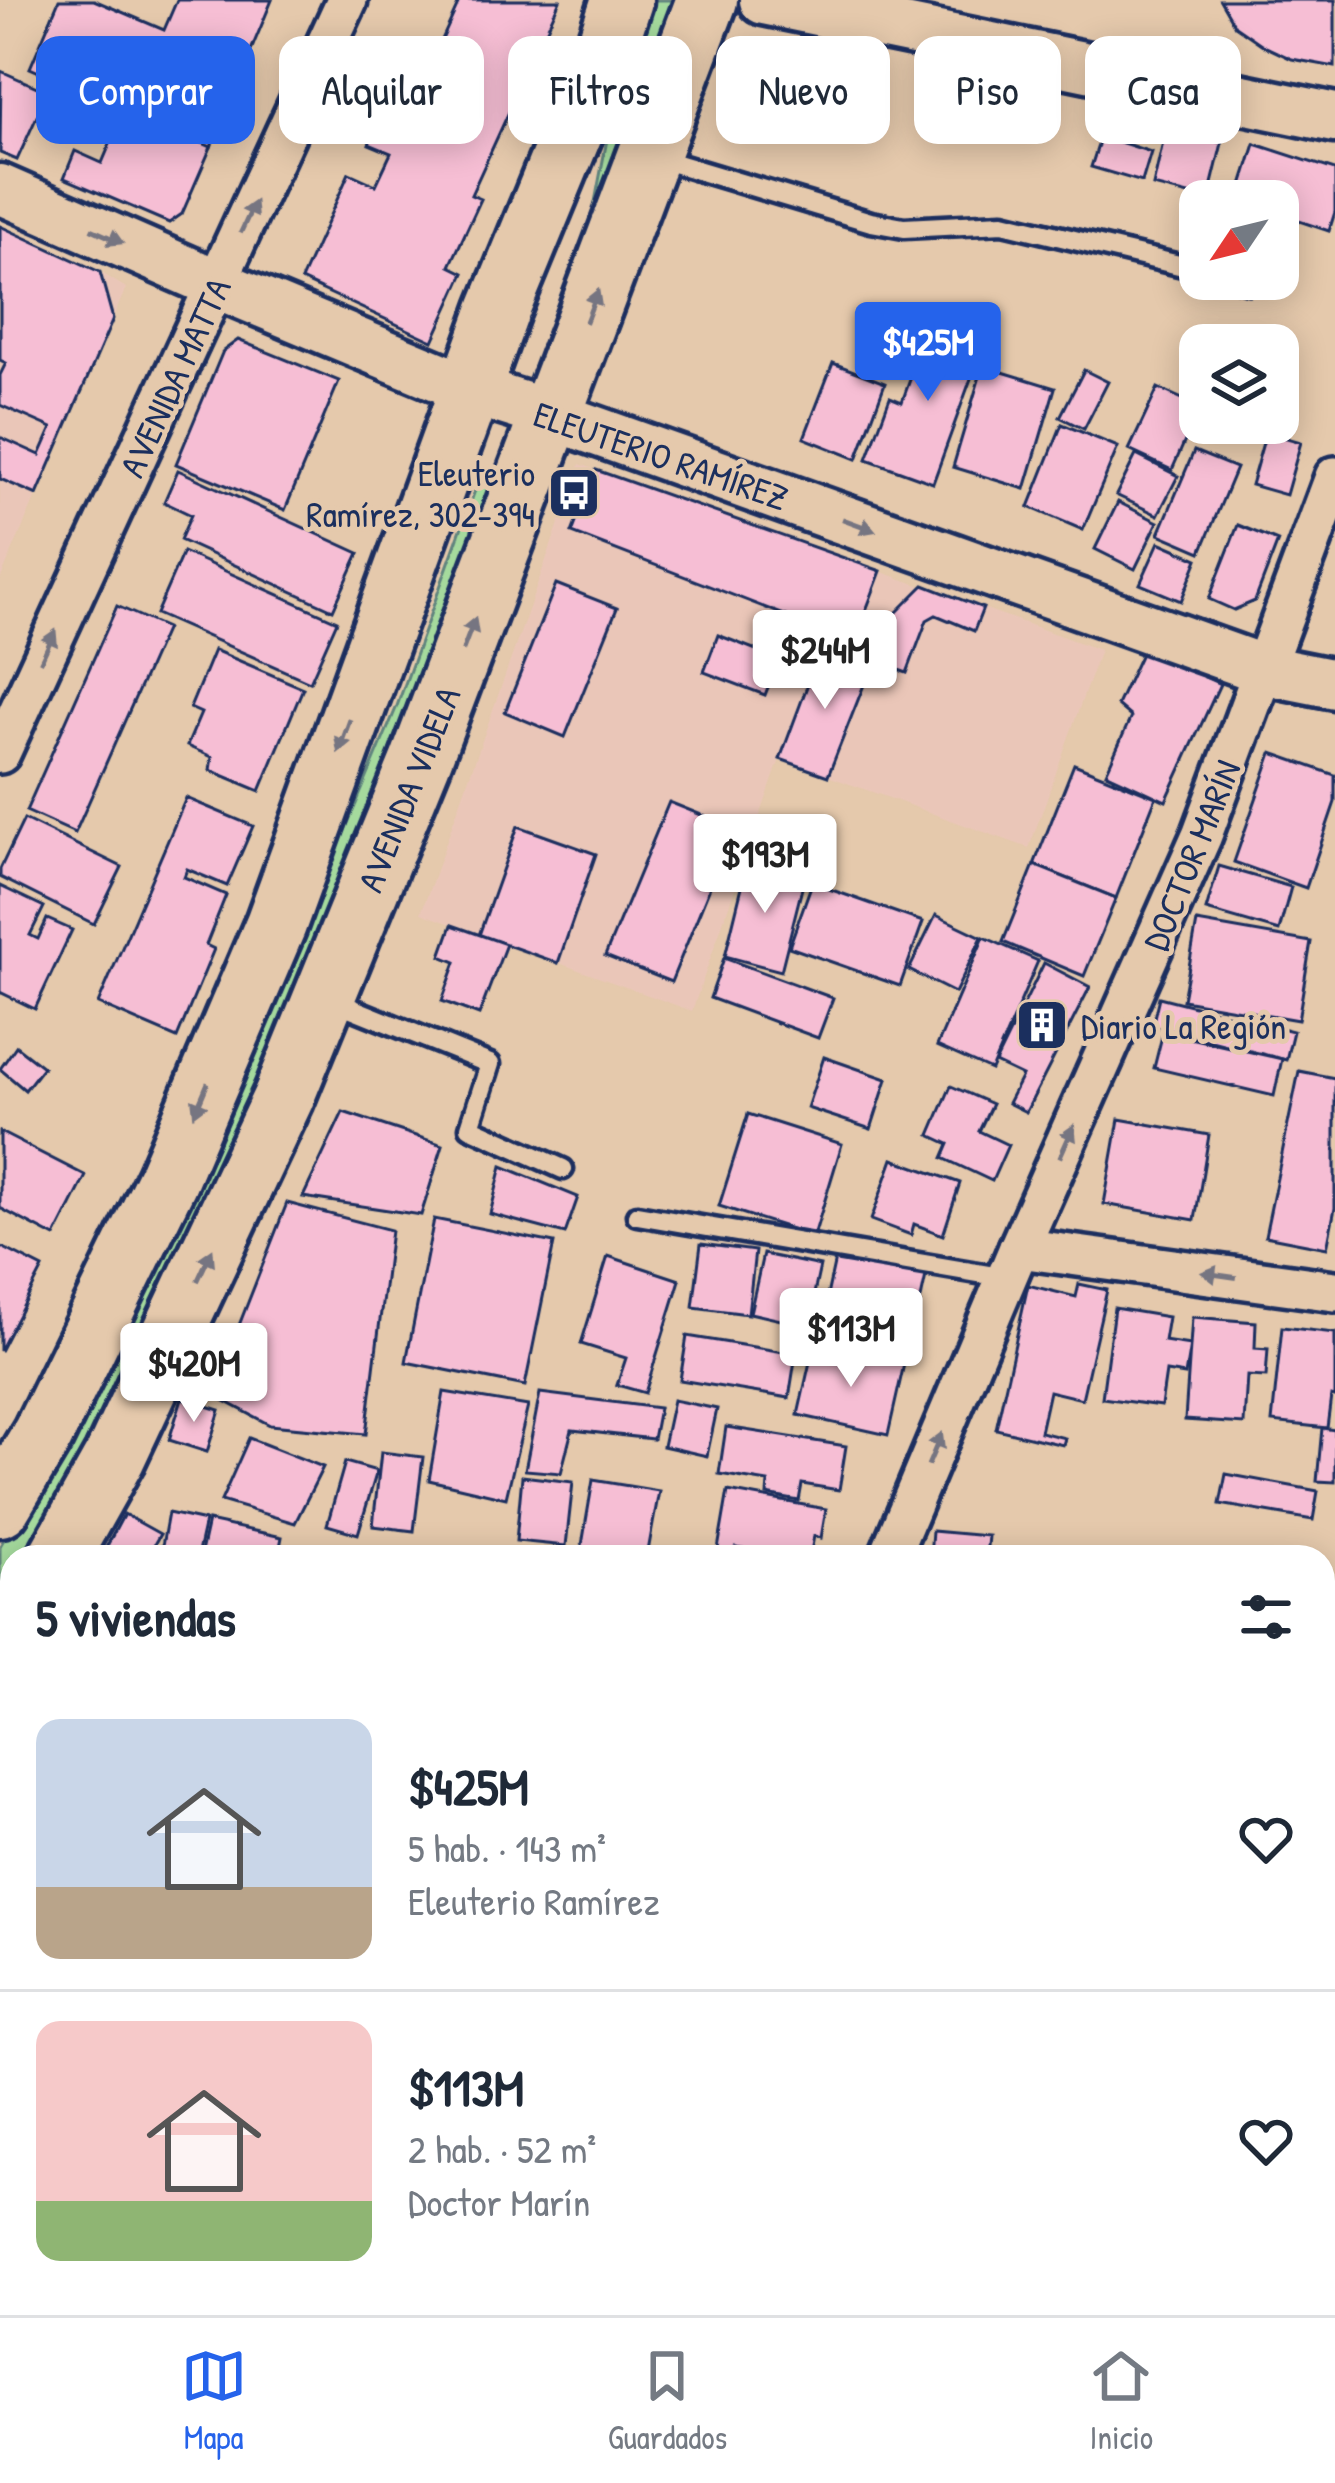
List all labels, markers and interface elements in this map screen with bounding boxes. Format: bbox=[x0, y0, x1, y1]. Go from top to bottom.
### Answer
chip: Comprar bbox=[36, 36, 255, 144]
chip: Alquilar bbox=[279, 36, 484, 144]
chip: Filtros bbox=[508, 36, 692, 144]
chip: Nuevo bbox=[716, 36, 890, 144]
chip: Piso bbox=[914, 36, 1061, 144]
chip: Casa bbox=[1085, 36, 1241, 144]
north arrow bbox=[1179, 180, 1299, 300]
map controls bbox=[1179, 180, 1299, 444]
one-way arrow bbox=[238, 199, 258, 234]
one-way arrow bbox=[90, 227, 125, 247]
street label: AVENIDA MATTA bbox=[106, 269, 242, 485]
one-way arrow bbox=[583, 288, 602, 324]
pin: $425M bbox=[844, 302, 1012, 404]
text: $425M bbox=[882, 314, 974, 367]
button: layers bbox=[1179, 324, 1299, 444]
street label: ELEUTERIO RAMÍREZ bbox=[528, 389, 794, 521]
place label: Eleuterio Ramírez, 302-394 bbox=[306, 448, 535, 538]
bus stop icon: Eleuterio Ramírez, 302-394 bbox=[546, 465, 602, 521]
one-way arrow bbox=[841, 517, 877, 535]
pin: $244M bbox=[741, 610, 909, 712]
one-way arrow bbox=[460, 615, 479, 651]
text: $244M bbox=[780, 622, 870, 675]
one-way arrow bbox=[38, 628, 58, 663]
street label: AVENIDA VIDELA bbox=[345, 679, 471, 899]
one-way arrow bbox=[334, 719, 353, 755]
street label: DOCTOR MARÍN bbox=[1131, 753, 1251, 957]
pin: $193M bbox=[681, 814, 849, 916]
text: $193M bbox=[721, 826, 809, 879]
building icon: Diario La Región bbox=[1014, 997, 1070, 1053]
place label: Diario La Región bbox=[1081, 1001, 1286, 1050]
one-way arrow bbox=[191, 1081, 210, 1117]
one-way arrow bbox=[1057, 1123, 1077, 1158]
one-way arrow bbox=[195, 1247, 215, 1282]
one-way arrow bbox=[1200, 1265, 1237, 1284]
pin: $113M bbox=[767, 1288, 935, 1390]
text: $113M bbox=[807, 1300, 895, 1353]
pin: $420M bbox=[110, 1323, 278, 1425]
text: $420M bbox=[147, 1335, 241, 1388]
one-way arrow bbox=[926, 1431, 945, 1467]
text: 5 viviendas bbox=[36, 1583, 236, 1652]
icon: filters bbox=[1233, 1584, 1299, 1650]
text: $425M bbox=[408, 1752, 529, 1821]
icon: home bbox=[132, 1767, 276, 1911]
icon: heart bbox=[1233, 1806, 1299, 1872]
text: 5 hab. · 143 m² bbox=[408, 1821, 606, 1874]
text: Eleuterio Ramírez bbox=[408, 1874, 660, 1927]
text: $113M bbox=[408, 2053, 524, 2122]
icon: home bbox=[132, 2069, 276, 2213]
icon: heart bbox=[1233, 2108, 1299, 2174]
text: 2 hab. · 52 m² bbox=[408, 2122, 596, 2175]
text: Doctor Marín bbox=[408, 2175, 590, 2228]
tab: Mapa bbox=[181, 2343, 247, 2459]
tab: Guardados bbox=[608, 2343, 727, 2459]
tab: Inicio bbox=[1088, 2343, 1154, 2459]

